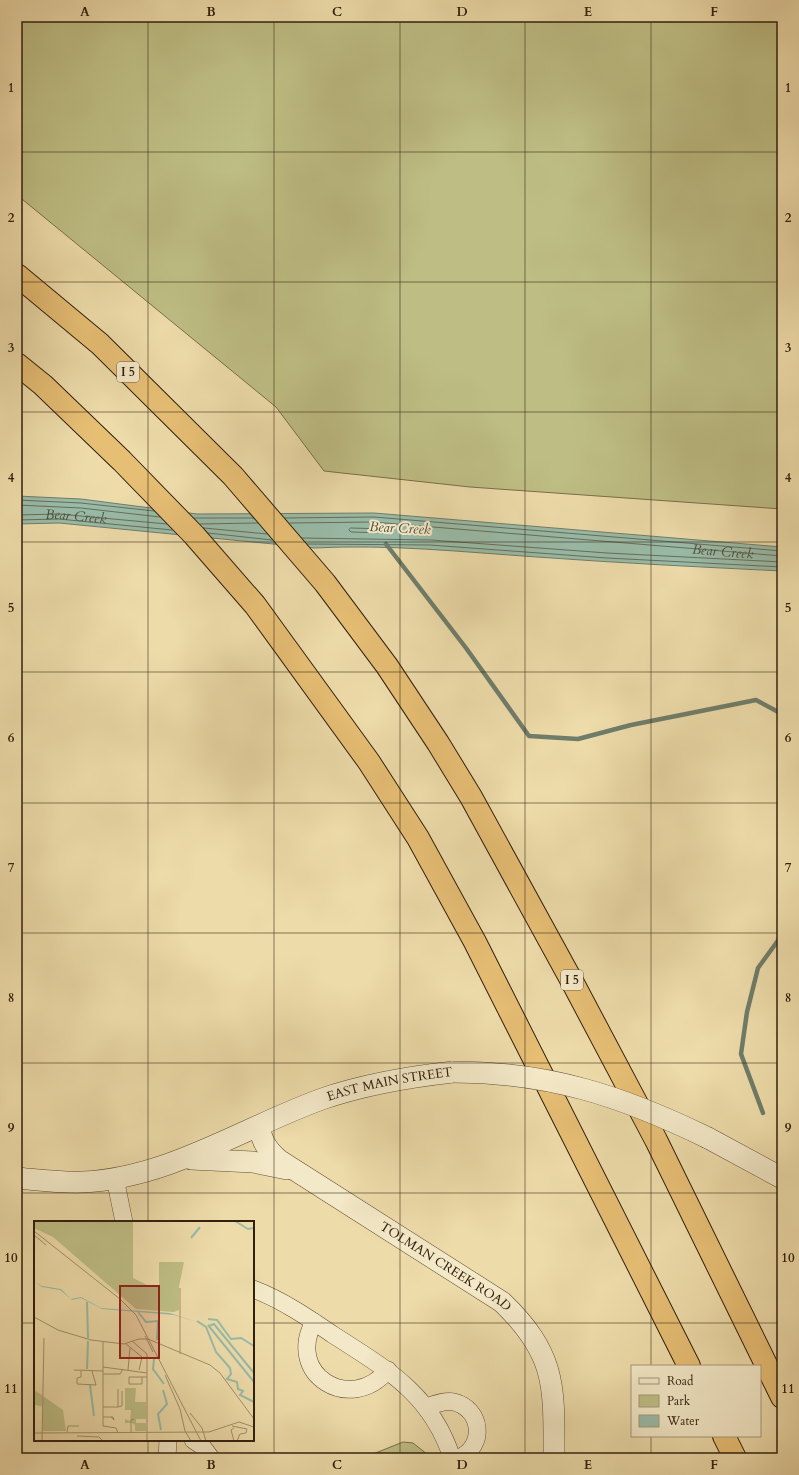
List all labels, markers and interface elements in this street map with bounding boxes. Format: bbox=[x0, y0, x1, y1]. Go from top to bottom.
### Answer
text: A bbox=[80, 3, 90, 21]
text: B bbox=[206, 3, 216, 21]
text: C bbox=[332, 3, 342, 21]
text: D bbox=[456, 3, 468, 21]
text: E bbox=[584, 3, 592, 21]
text: F bbox=[710, 3, 718, 21]
text: 1 bbox=[8, 79, 14, 97]
text: 1 bbox=[785, 79, 791, 97]
text: 2 bbox=[8, 209, 15, 227]
text: 2 bbox=[785, 209, 792, 227]
text: 3 bbox=[8, 339, 15, 357]
text: 3 bbox=[785, 339, 792, 357]
road number: I 5 bbox=[117, 362, 139, 382]
text: 4 bbox=[8, 469, 15, 487]
text: 4 bbox=[785, 469, 792, 487]
water label: Bear Creek bbox=[45, 504, 108, 528]
water label: Bear Creek bbox=[369, 517, 431, 539]
water label: Bear Creek bbox=[691, 539, 754, 563]
text: 5 bbox=[8, 599, 14, 617]
text: 5 bbox=[785, 599, 791, 617]
text: 6 bbox=[8, 729, 15, 747]
text: 6 bbox=[785, 729, 792, 747]
text: 7 bbox=[8, 859, 15, 877]
text: 7 bbox=[785, 859, 792, 877]
road number: I 5 bbox=[561, 970, 583, 990]
text: 8 bbox=[8, 989, 14, 1007]
text: 8 bbox=[785, 989, 791, 1007]
street label: EAST MAIN STREET bbox=[324, 1063, 454, 1106]
text: 9 bbox=[8, 1119, 15, 1137]
text: 9 bbox=[785, 1119, 792, 1137]
street label: TOLMAN CREEK ROAD bbox=[376, 1217, 515, 1315]
inset map bbox=[34, 1221, 254, 1441]
text: 10 bbox=[4, 1249, 18, 1267]
text: 10 bbox=[781, 1249, 795, 1267]
legend bbox=[631, 1365, 761, 1437]
text: Road bbox=[667, 1373, 694, 1389]
text: 11 bbox=[4, 1380, 18, 1398]
text: 11 bbox=[781, 1380, 795, 1398]
text: Park bbox=[667, 1393, 691, 1409]
text: Water bbox=[666, 1413, 700, 1429]
text: A bbox=[80, 1456, 90, 1474]
text: B bbox=[206, 1456, 216, 1474]
text: C bbox=[332, 1456, 342, 1474]
text: D bbox=[456, 1456, 468, 1474]
text: E bbox=[584, 1456, 592, 1474]
text: F bbox=[710, 1456, 718, 1474]

